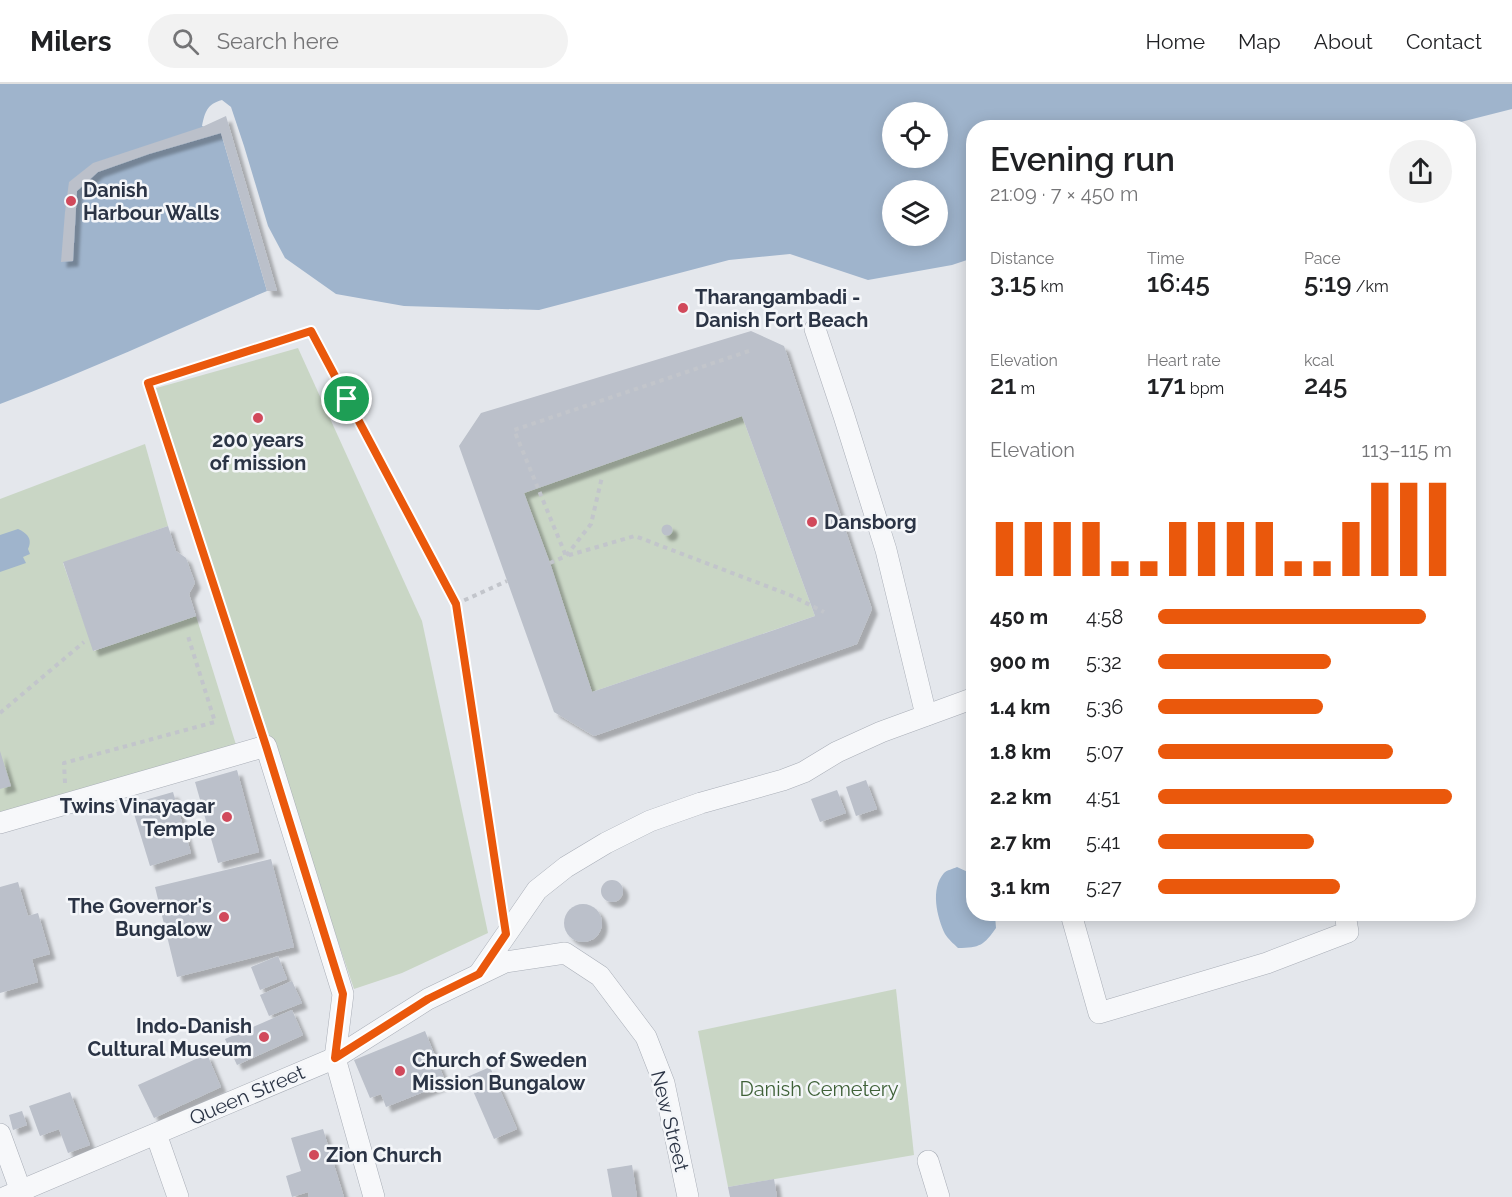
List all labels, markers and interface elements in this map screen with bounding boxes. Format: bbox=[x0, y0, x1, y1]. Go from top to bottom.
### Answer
search box bbox=[148, 14, 568, 68]
text: Milers bbox=[30, 25, 112, 58]
icon: search bbox=[169, 25, 202, 58]
text: Search here bbox=[217, 28, 339, 54]
text: Home bbox=[1146, 29, 1205, 54]
text: Map bbox=[1238, 29, 1281, 54]
text: About bbox=[1314, 29, 1373, 54]
text: Contact bbox=[1406, 29, 1482, 54]
map controls bbox=[882, 102, 948, 246]
button: locate bbox=[882, 102, 948, 168]
text: Evening run bbox=[990, 140, 1175, 179]
button: share bbox=[1389, 140, 1452, 203]
place label: Danish Harbour Walls bbox=[83, 178, 220, 225]
button: layers bbox=[882, 180, 948, 246]
text: 21:09 · 7 × 450 m bbox=[990, 182, 1138, 206]
marker: Danish Harbour Walls bbox=[64, 194, 78, 208]
text: Distance bbox=[990, 249, 1054, 268]
text: Time bbox=[1147, 249, 1184, 268]
text: Pace bbox=[1304, 249, 1341, 268]
text: 3.15 bbox=[990, 268, 1036, 298]
text: 16:45 bbox=[1147, 268, 1210, 298]
text: 5:19 bbox=[1304, 268, 1352, 298]
text: km bbox=[1036, 277, 1064, 296]
text: /km bbox=[1352, 277, 1389, 296]
place label: Tharangambadi - Danish Fort Beach bbox=[695, 285, 868, 332]
marker: Tharangambadi - Danish Fort Beach bbox=[676, 301, 690, 315]
text: Elevation bbox=[990, 351, 1058, 370]
text: Heart rate bbox=[1147, 351, 1221, 370]
text: kcal bbox=[1304, 351, 1334, 370]
text: 21 bbox=[990, 370, 1017, 400]
text: 171 bbox=[1147, 370, 1186, 400]
text: 245 bbox=[1304, 370, 1347, 400]
pin bbox=[321, 373, 372, 424]
text: m bbox=[1017, 379, 1035, 398]
text: bpm bbox=[1186, 379, 1224, 398]
icon: arrive bbox=[330, 382, 363, 415]
marker: 200 years of mission bbox=[251, 411, 265, 425]
place label: 200 years of mission bbox=[210, 428, 306, 475]
text: Elevation bbox=[990, 438, 1075, 462]
text: 113–115 m bbox=[1361, 438, 1452, 462]
place label: Dansborg bbox=[824, 510, 917, 534]
marker: Dansborg bbox=[805, 515, 819, 529]
text: 450 m bbox=[990, 605, 1048, 629]
text: 4:58 bbox=[1086, 605, 1123, 629]
text: 900 m bbox=[990, 650, 1050, 674]
text: 5:32 bbox=[1086, 650, 1122, 674]
text: 1.4 km bbox=[990, 695, 1050, 719]
text: 5:36 bbox=[1086, 695, 1123, 719]
text: 1.8 km bbox=[990, 740, 1051, 764]
text: 5:07 bbox=[1086, 740, 1123, 764]
text: 2.2 km bbox=[990, 785, 1052, 809]
text: 4:51 bbox=[1086, 785, 1120, 809]
place label: Twins Vinayagar Temple bbox=[60, 794, 215, 841]
marker: Twins Vinayagar Temple bbox=[220, 810, 234, 824]
text: 2.7 km bbox=[990, 830, 1051, 854]
text: 5:41 bbox=[1086, 830, 1120, 854]
text: 3.1 km bbox=[990, 875, 1050, 899]
text: 5:27 bbox=[1086, 875, 1122, 899]
place label: The Governor's Bungalow bbox=[68, 894, 212, 941]
marker: The Governor's Bungalow bbox=[217, 910, 231, 924]
place label: Indo-Danish Cultural Museum bbox=[87, 1014, 252, 1061]
marker: Indo-Danish Cultural Museum bbox=[257, 1030, 271, 1044]
place label: Church of Sweden Mission Bungalow bbox=[412, 1048, 587, 1095]
street label: Queen Street bbox=[186, 1060, 308, 1130]
marker: Church of Sweden Mission Bungalow bbox=[393, 1064, 407, 1078]
street label: New Street bbox=[646, 1068, 694, 1174]
park label: Danish Cemetery bbox=[739, 1077, 899, 1101]
place label: Zion Church bbox=[326, 1143, 442, 1167]
marker: Zion Church bbox=[307, 1148, 321, 1162]

